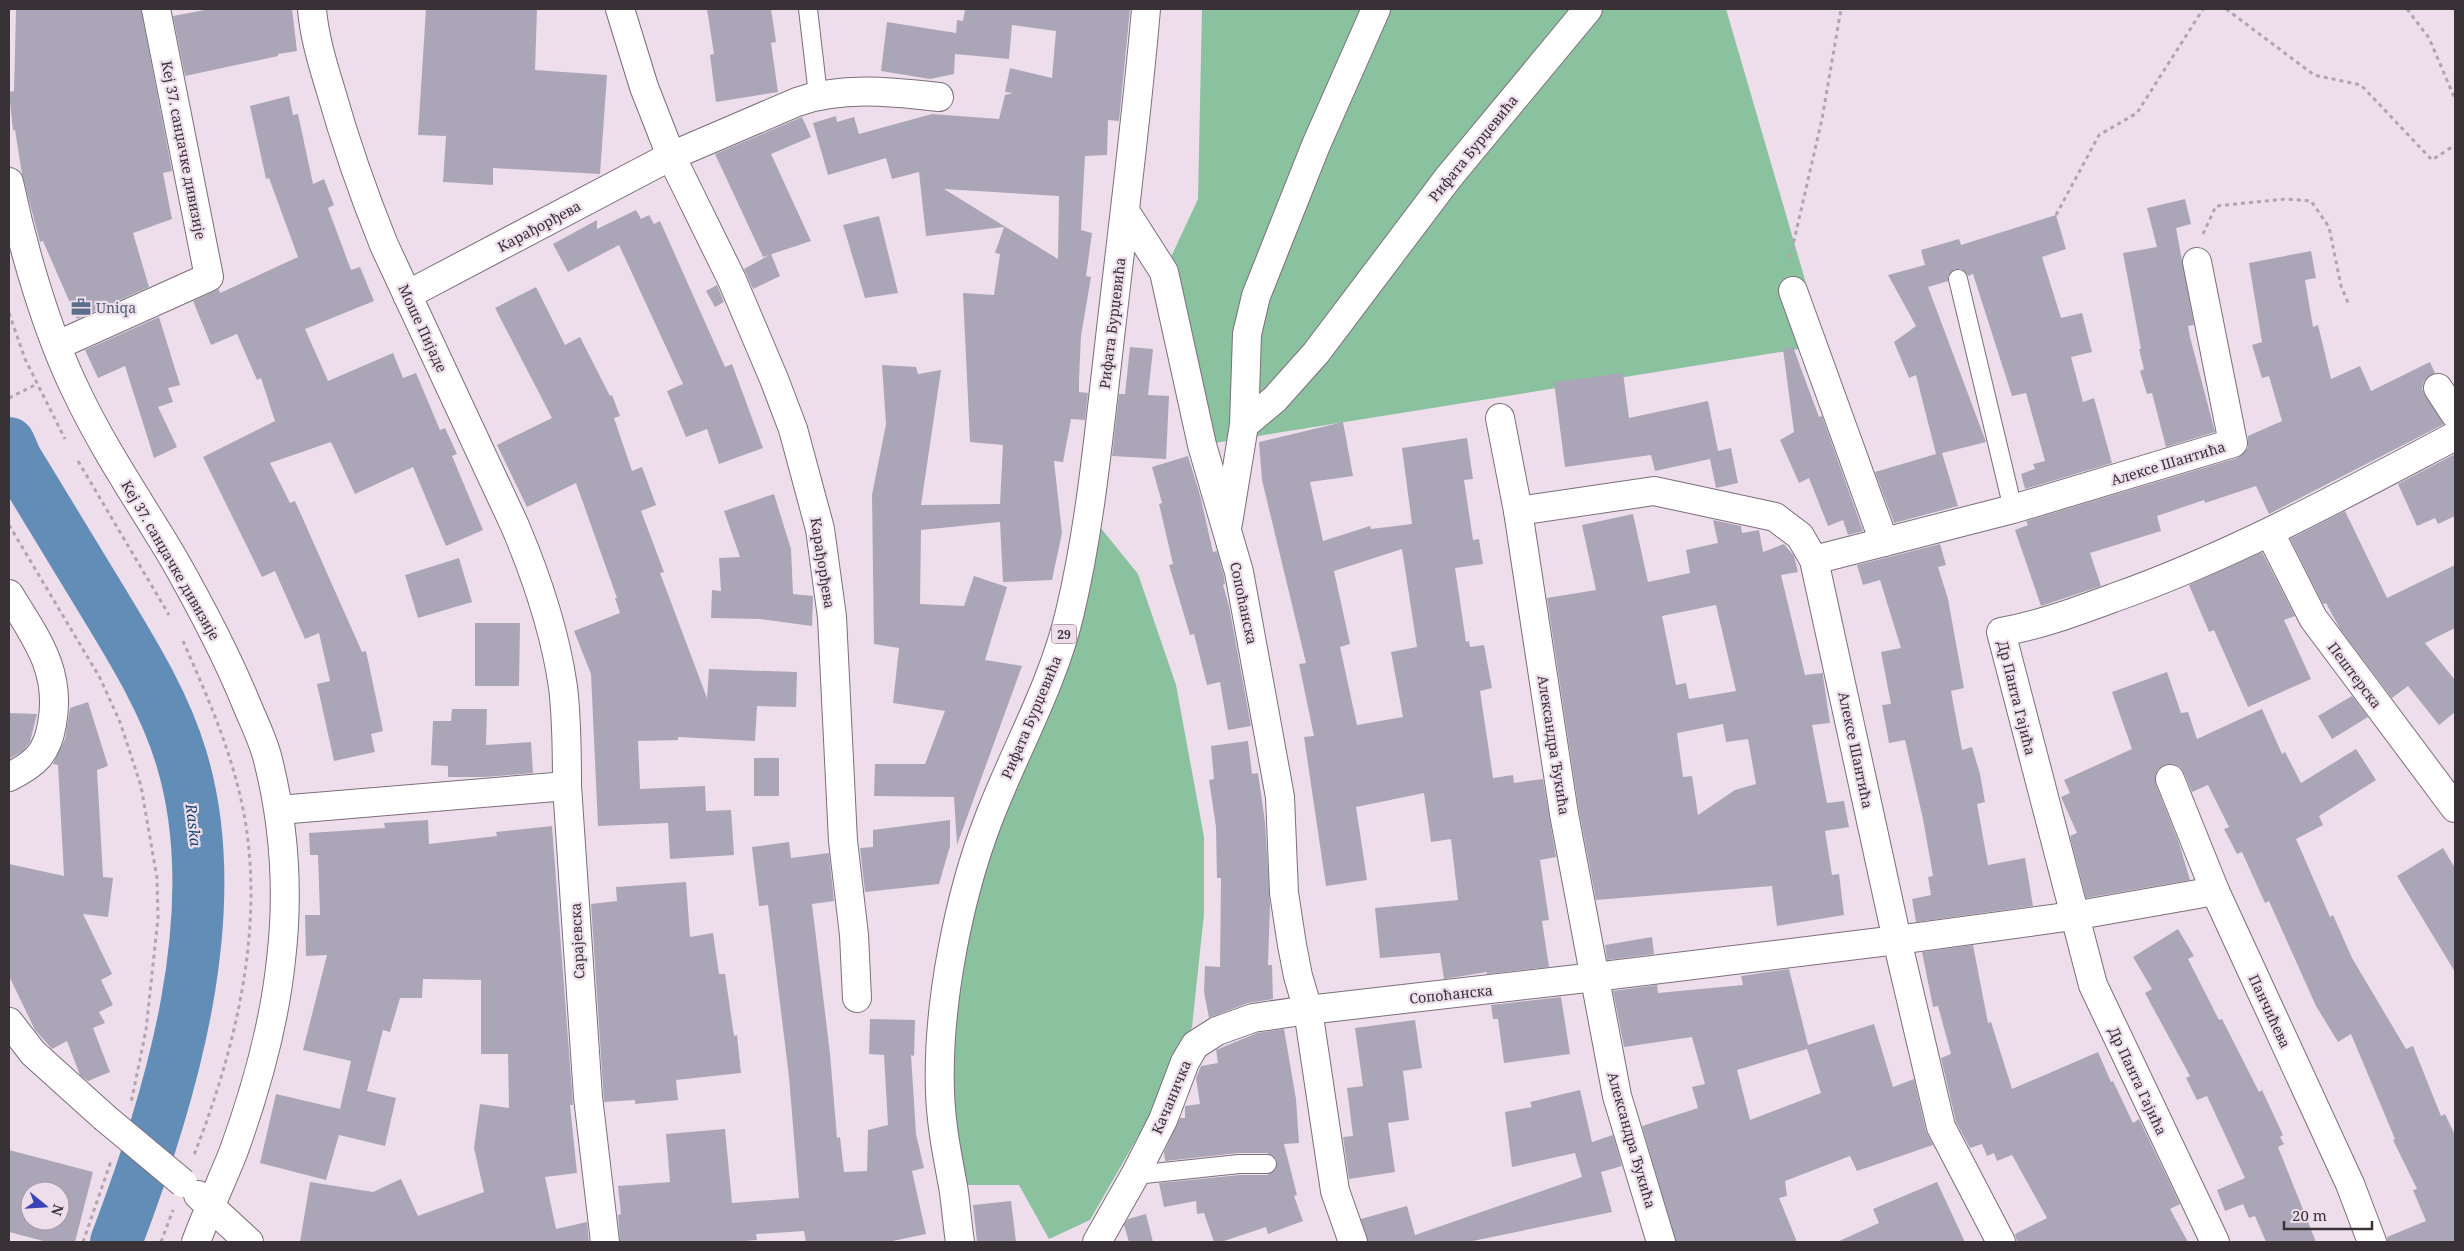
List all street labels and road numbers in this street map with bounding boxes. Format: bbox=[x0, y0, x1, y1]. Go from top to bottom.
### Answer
street label: Кеј 37. санџачке дивизије bbox=[157, 59, 211, 241]
street label: Рифата Бурџевића bbox=[1424, 91, 1522, 205]
street label: Карађорђева bbox=[494, 196, 584, 256]
street label: Рифата Бурџевића bbox=[1095, 256, 1129, 390]
street label: Моше Пијаде bbox=[394, 281, 452, 375]
street label: Алексе Шантића bbox=[2108, 437, 2228, 489]
street label: Кеј 37. санџачке дивизије bbox=[117, 477, 225, 643]
street label: Карађорђева bbox=[806, 516, 840, 610]
street label: Сопоћанска bbox=[1226, 560, 1262, 646]
road number: 29 bbox=[1052, 624, 1076, 644]
street label: Пештерска bbox=[2324, 638, 2386, 712]
street label: Др Панта Гајића bbox=[1994, 639, 2040, 757]
street label: Рифата Бурџевића bbox=[996, 653, 1066, 781]
street label: Александра Ђукића bbox=[1534, 674, 1574, 816]
street label: Алексе Шантића bbox=[1834, 690, 1878, 810]
street label: Сарајевска bbox=[566, 902, 588, 980]
street label: Панчићева bbox=[2245, 971, 2295, 1051]
street label: Сопоћанска bbox=[1408, 980, 1494, 1008]
street label: Др Панта Гајића bbox=[2105, 1024, 2171, 1138]
street label: Качаничка bbox=[1147, 1057, 1195, 1137]
street label: Александра Ђукића bbox=[1603, 1070, 1661, 1210]

